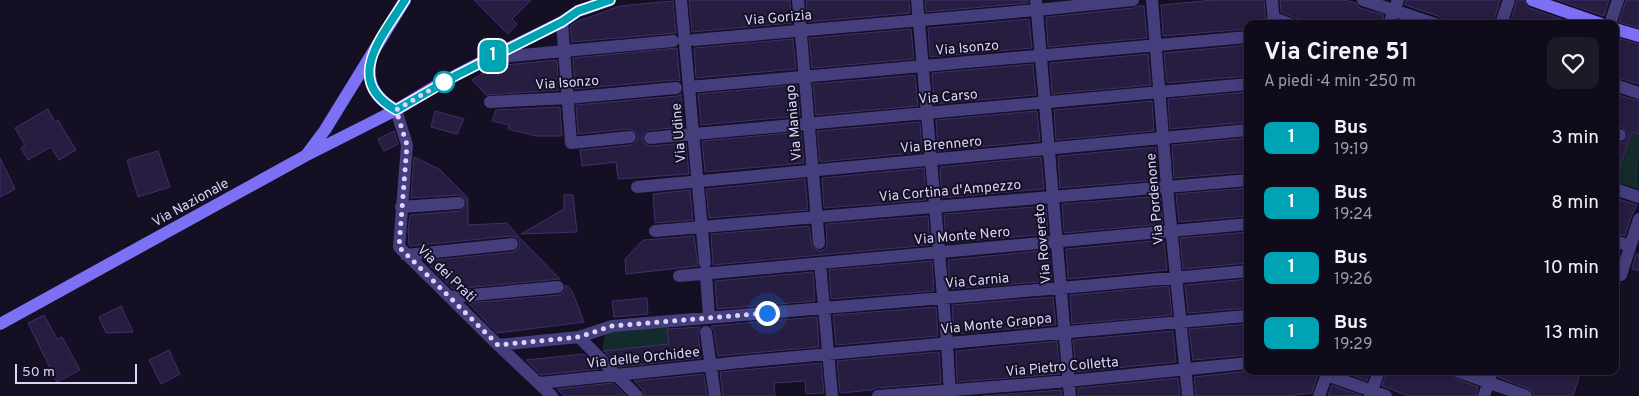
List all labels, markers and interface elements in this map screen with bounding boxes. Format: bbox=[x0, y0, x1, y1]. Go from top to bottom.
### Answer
street label: Via Gorizia bbox=[744, 7, 813, 30]
street label: Via Isonzo bbox=[935, 37, 1000, 60]
button: heart bbox=[1547, 37, 1599, 89]
text: Via Cirene 51 bbox=[1264, 38, 1409, 68]
line badge: 1 bbox=[477, 40, 509, 72]
text: 1 bbox=[489, 44, 497, 67]
unlabelled marker bbox=[433, 71, 455, 93]
text: A piedi · 4 min · 250 m bbox=[1264, 72, 1416, 92]
street label: Via Isonzo bbox=[535, 73, 600, 94]
street label: Via Maniago bbox=[783, 84, 806, 162]
street label: Via Carso bbox=[918, 86, 979, 109]
street label: Via Udine bbox=[668, 102, 691, 164]
text: Bus bbox=[1334, 116, 1368, 140]
text: 1 bbox=[1288, 126, 1295, 149]
text: 3 min bbox=[1551, 126, 1599, 150]
street label: Via Brennero bbox=[900, 133, 983, 158]
text: 19:19 bbox=[1334, 140, 1369, 160]
street label: Via Pordenone bbox=[1143, 152, 1168, 245]
street label: Via Nazionale bbox=[149, 175, 232, 231]
street label: Via Cortina d'Ampezzo bbox=[878, 177, 1022, 206]
text: Bus bbox=[1334, 181, 1368, 205]
text: 1 bbox=[1288, 191, 1295, 214]
text: 8 min bbox=[1551, 191, 1599, 215]
street label: Via Rovereto bbox=[1032, 203, 1055, 285]
text: 19:24 bbox=[1334, 205, 1373, 225]
street label: Via Monte Nero bbox=[913, 224, 1011, 249]
street label: Via dei Prati bbox=[413, 242, 479, 306]
text: Bus bbox=[1334, 246, 1368, 270]
text: 1 bbox=[1288, 256, 1295, 279]
text: 10 min bbox=[1544, 256, 1599, 280]
street label: Via Carnia bbox=[944, 270, 1010, 293]
text: 19:26 bbox=[1334, 270, 1372, 290]
your location bbox=[755, 301, 780, 326]
street label: Via Monte Grappa bbox=[940, 310, 1053, 339]
text: Bus bbox=[1334, 311, 1368, 335]
text: 1 bbox=[1288, 321, 1295, 344]
text: 13 min bbox=[1544, 321, 1599, 345]
text: 19:29 bbox=[1334, 335, 1372, 355]
street label: Via delle Orchidee bbox=[586, 344, 701, 373]
street label: Via Pietro Colletta bbox=[1005, 354, 1119, 381]
scale bar bbox=[15, 361, 138, 384]
text: 50 m bbox=[22, 364, 55, 381]

